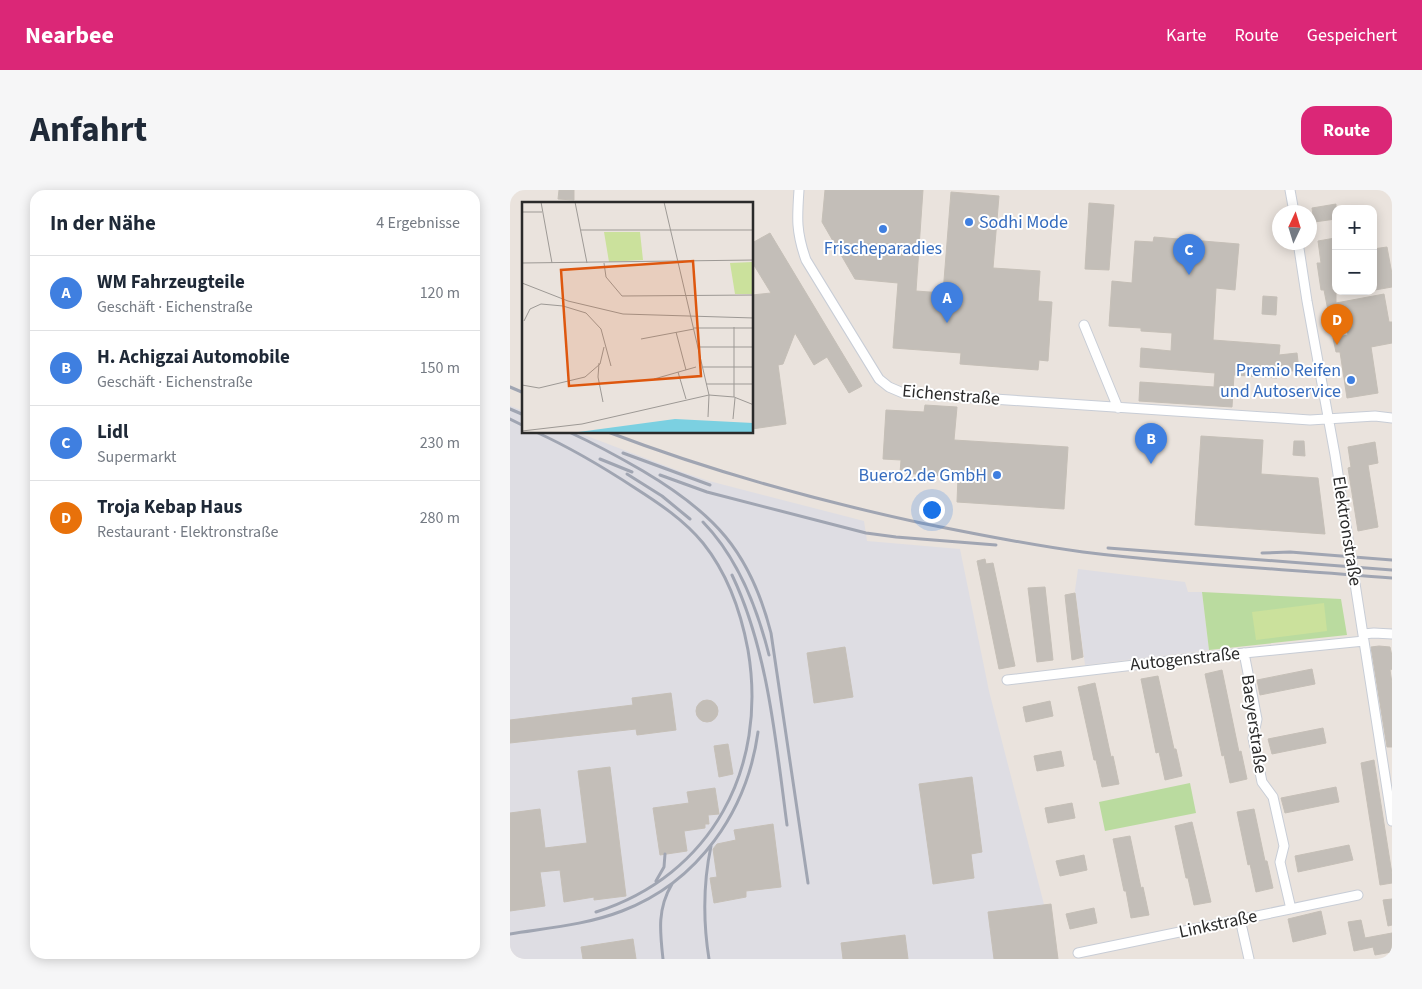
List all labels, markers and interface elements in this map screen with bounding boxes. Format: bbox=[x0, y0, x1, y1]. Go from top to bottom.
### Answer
text: Nearbee bbox=[25, 18, 114, 53]
text: Karte bbox=[1166, 23, 1206, 48]
text: Route bbox=[1234, 23, 1279, 48]
text: Gespeichert bbox=[1307, 23, 1397, 48]
text: Anfahrt bbox=[30, 105, 147, 155]
button: Route bbox=[1301, 106, 1392, 155]
inset map bbox=[522, 202, 754, 434]
north arrow bbox=[1272, 205, 1317, 250]
map controls bbox=[1332, 205, 1377, 295]
button: + bbox=[1332, 205, 1377, 250]
text: In der Nähe bbox=[50, 208, 156, 238]
place label: Sodhi Mode bbox=[979, 210, 1068, 235]
text: 4 Ergebnisse bbox=[376, 212, 460, 234]
marker: Sodhi Mode bbox=[963, 216, 975, 228]
marker: Frischeparadies bbox=[877, 223, 889, 235]
pin: C bbox=[1173, 234, 1205, 275]
place label: Frischeparadies bbox=[824, 236, 942, 261]
button: − bbox=[1332, 250, 1377, 295]
text: WM Fahrzeugteile bbox=[97, 269, 245, 296]
text: A bbox=[61, 282, 71, 304]
text: 120 m bbox=[420, 282, 460, 304]
pin: A bbox=[931, 282, 963, 323]
text: Geschäft · Eichenstraße bbox=[97, 296, 253, 318]
pin: D bbox=[1321, 304, 1353, 345]
text: H. Achigzai Automobile bbox=[97, 344, 290, 371]
text: B bbox=[61, 357, 71, 379]
text: 150 m bbox=[420, 357, 460, 379]
place label: Premio Reifen und Autoservice bbox=[1220, 358, 1341, 404]
text: Geschäft · Eichenstraße bbox=[97, 371, 253, 393]
marker: Premio Reifen und Autoservice bbox=[1345, 374, 1357, 386]
street label: Eichenstraße bbox=[901, 378, 1001, 412]
text: Lidl bbox=[97, 419, 128, 446]
pin: B bbox=[1135, 423, 1167, 464]
text: C bbox=[61, 432, 71, 454]
text: 230 m bbox=[420, 432, 460, 454]
text: Supermarkt bbox=[97, 446, 177, 468]
place label: Buero2.de GmbH bbox=[858, 463, 987, 488]
marker: Buero2.de GmbH bbox=[991, 469, 1003, 481]
street label: Elektronstraße bbox=[1326, 474, 1368, 588]
text: Troja Kebap Haus bbox=[97, 494, 242, 521]
your location bbox=[919, 497, 945, 523]
text: D bbox=[61, 507, 71, 529]
text: 280 m bbox=[420, 507, 460, 529]
text: Restaurant · Elektronstraße bbox=[97, 521, 278, 543]
street label: Autogenstraße bbox=[1129, 641, 1241, 677]
street label: Baeyerstraße bbox=[1235, 673, 1273, 775]
street label: Linkstraße bbox=[1177, 904, 1259, 944]

